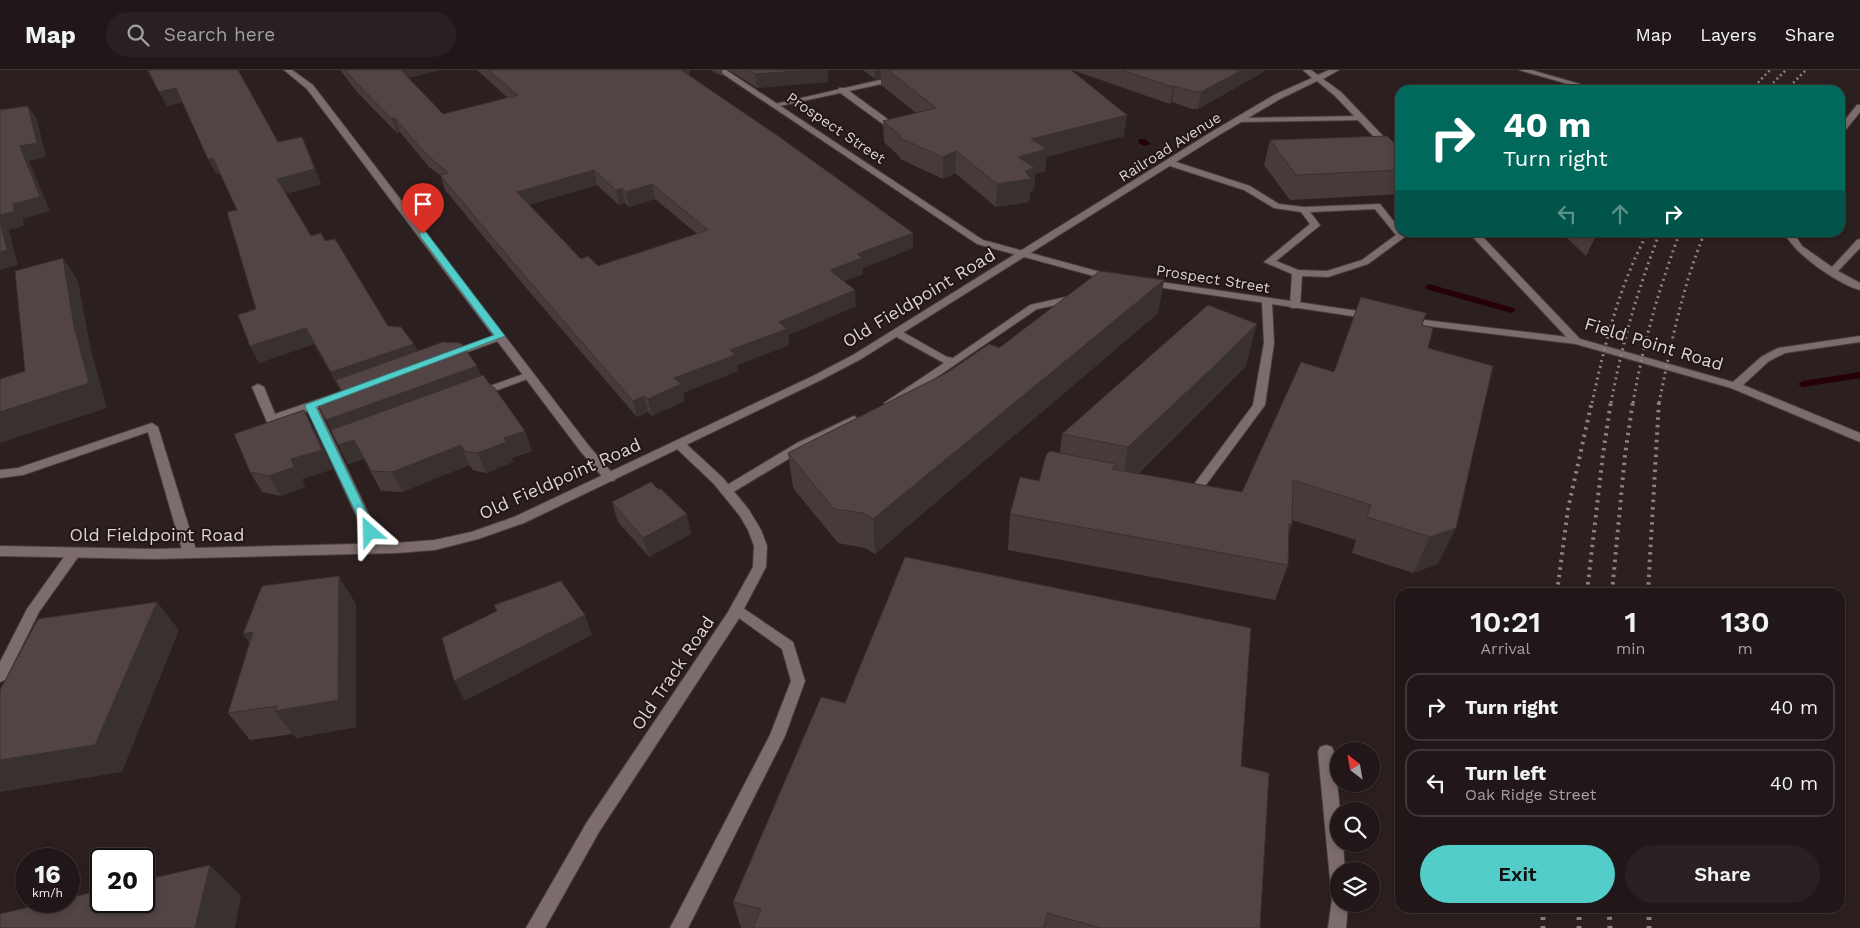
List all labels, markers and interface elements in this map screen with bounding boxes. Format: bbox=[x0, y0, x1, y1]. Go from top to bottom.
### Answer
search box bbox=[106, 12, 456, 57]
text: Map bbox=[25, 21, 76, 49]
icon: search bbox=[124, 21, 152, 49]
text: Search here bbox=[164, 23, 275, 46]
text: Map bbox=[1635, 24, 1672, 45]
text: Layers bbox=[1700, 24, 1757, 45]
text: Share bbox=[1785, 24, 1835, 45]
street label: Prospect Street bbox=[783, 88, 889, 168]
text: 40 m bbox=[1503, 104, 1591, 146]
icon: right bbox=[1420, 105, 1485, 170]
street label: Railroad Avenue bbox=[1115, 108, 1225, 186]
text: Turn right bbox=[1503, 146, 1608, 171]
pin bbox=[402, 183, 444, 234]
icon: arrive bbox=[409, 190, 437, 218]
icon: left bbox=[1553, 200, 1581, 228]
icon: ahead bbox=[1606, 200, 1634, 228]
icon: right bbox=[1659, 200, 1687, 228]
street label: Old Fieldpoint Road bbox=[838, 244, 999, 352]
street label: Prospect Street bbox=[1155, 261, 1272, 297]
street label: Field Point Road bbox=[1582, 312, 1726, 375]
street label: Old Fieldpoint Road bbox=[476, 433, 644, 524]
position arrow bbox=[343, 505, 395, 557]
street label: Old Fieldpoint Road bbox=[70, 524, 244, 545]
text: 10:21 bbox=[1470, 604, 1541, 639]
text: 1 bbox=[1625, 604, 1637, 639]
text: 130 bbox=[1721, 604, 1770, 639]
street label: Old Track Road bbox=[627, 612, 718, 734]
text: Arrival bbox=[1481, 639, 1531, 658]
text: min bbox=[1616, 639, 1645, 658]
text: m bbox=[1738, 639, 1753, 658]
icon: right bbox=[1422, 693, 1450, 721]
text: Turn right bbox=[1465, 696, 1558, 719]
text: 40 m bbox=[1770, 696, 1818, 719]
north arrow bbox=[1330, 742, 1380, 792]
map controls bbox=[1330, 742, 1380, 912]
text: Turn left bbox=[1465, 762, 1546, 785]
icon: left bbox=[1422, 769, 1450, 797]
text: 40 m bbox=[1770, 772, 1818, 795]
text: Oak Ridge Street bbox=[1465, 785, 1596, 804]
button: search bbox=[1330, 802, 1380, 852]
button: Exit bbox=[1420, 845, 1615, 903]
button: Share bbox=[1625, 845, 1820, 903]
speed limit sign: 20 bbox=[90, 848, 155, 913]
text: 16 bbox=[34, 860, 61, 889]
button: layers bbox=[1330, 862, 1380, 912]
text: km/h bbox=[32, 886, 63, 900]

